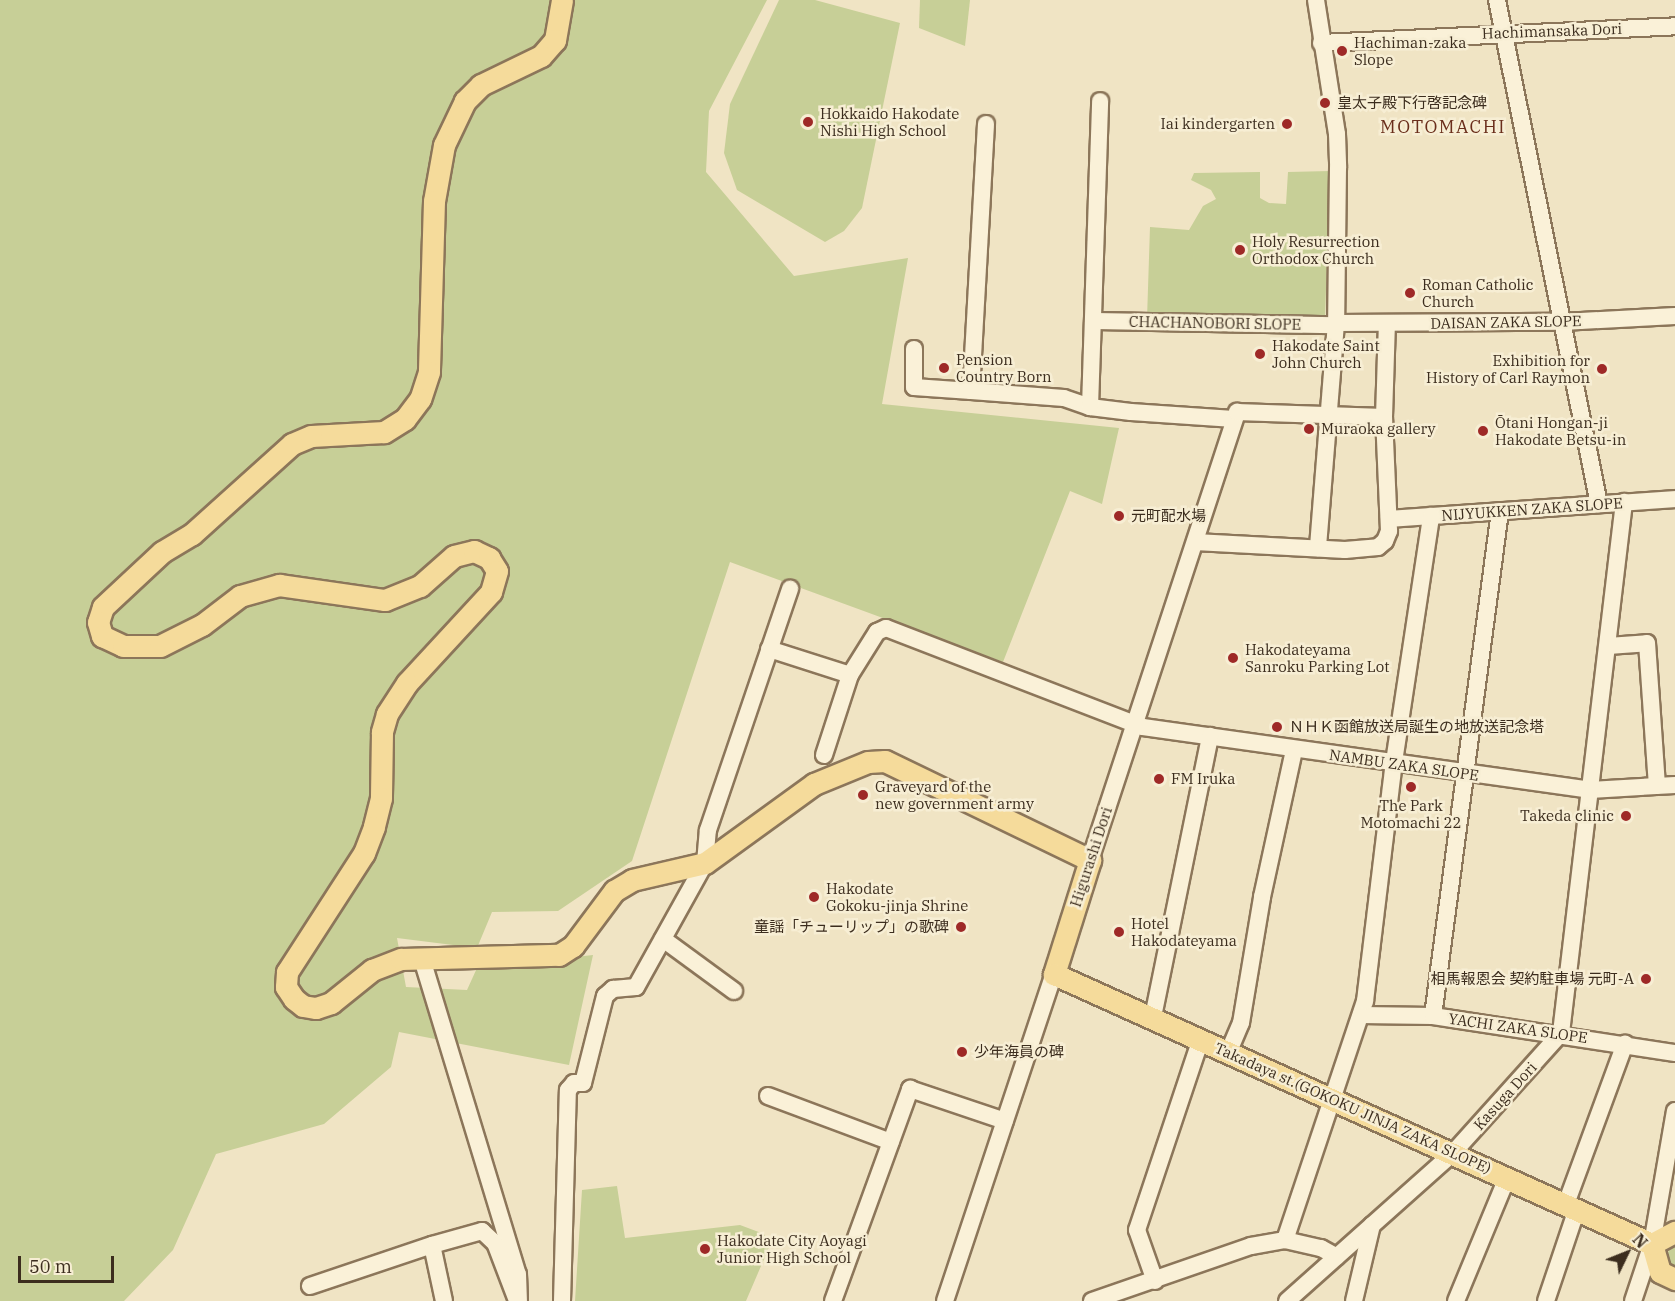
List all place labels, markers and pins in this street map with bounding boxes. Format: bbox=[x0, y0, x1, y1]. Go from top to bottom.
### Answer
place label: Hachiman-zaka Slope bbox=[1354, 33, 1466, 68]
marker: Hachiman-zaka Slope bbox=[1335, 44, 1349, 58]
place label: 皇太子殿下行啓記念碑 bbox=[1337, 94, 1487, 112]
marker: 皇太子殿下行啓記念碑 bbox=[1318, 96, 1332, 110]
place label: Hokkaido Hakodate Nishi High School bbox=[820, 104, 959, 139]
marker: Hokkaido Hakodate Nishi High School bbox=[801, 115, 815, 129]
place label: Iai kindergarten bbox=[1161, 115, 1275, 133]
marker: Iai kindergarten bbox=[1280, 117, 1294, 131]
place label: Holy Resurrection Orthodox Church bbox=[1252, 232, 1380, 267]
marker: Holy Resurrection Orthodox Church bbox=[1233, 243, 1247, 257]
place label: Roman Catholic Church bbox=[1422, 275, 1534, 310]
marker: Roman Catholic Church bbox=[1403, 286, 1417, 300]
place label: Hakodate Saint John Church bbox=[1272, 336, 1380, 371]
marker: Hakodate Saint John Church bbox=[1253, 347, 1267, 361]
place label: Pension Country Born bbox=[956, 350, 1052, 385]
place label: Exhibition for History of Carl Raymon bbox=[1426, 351, 1590, 386]
marker: Pension Country Born bbox=[937, 361, 951, 375]
marker: Exhibition for History of Carl Raymon bbox=[1595, 362, 1609, 376]
place label: Ōtani Hongan-ji Hakodate Betsu-in bbox=[1495, 413, 1626, 448]
place label: Muraoka gallery bbox=[1321, 420, 1436, 438]
marker: Muraoka gallery bbox=[1302, 422, 1316, 436]
marker: Ōtani Hongan-ji Hakodate Betsu-in bbox=[1476, 424, 1490, 438]
place label: 元町配水場 bbox=[1131, 507, 1206, 525]
marker: 元町配水場 bbox=[1112, 509, 1126, 523]
place label: Hakodateyama Sanroku Parking Lot bbox=[1245, 640, 1389, 675]
marker: Hakodateyama Sanroku Parking Lot bbox=[1226, 651, 1240, 665]
place label: ＮＨＫ函館放送局誕生の地放送記念塔 bbox=[1289, 718, 1544, 736]
marker: ＮＨＫ函館放送局誕生の地放送記念塔 bbox=[1270, 720, 1284, 734]
place label: FM Iruka bbox=[1171, 770, 1235, 788]
marker: FM Iruka bbox=[1152, 772, 1166, 786]
place label: Graveyard of the new government army bbox=[875, 777, 1034, 812]
marker: The Park Motomachi 22 bbox=[1404, 780, 1418, 794]
marker: Graveyard of the new government army bbox=[856, 788, 870, 802]
place label: The Park Motomachi 22 bbox=[1360, 796, 1462, 831]
place label: Takeda clinic bbox=[1520, 807, 1614, 825]
marker: Takeda clinic bbox=[1619, 809, 1633, 823]
place label: Hakodate Gokoku-jinja Shrine bbox=[826, 879, 968, 914]
marker: Hakodate Gokoku-jinja Shrine bbox=[807, 890, 821, 904]
place label: Hotel Hakodateyama bbox=[1131, 914, 1237, 949]
place label: 童謡「チューリップ」の歌碑 bbox=[754, 918, 949, 936]
marker: 童謡「チューリップ」の歌碑 bbox=[954, 920, 968, 934]
marker: Hotel Hakodateyama bbox=[1112, 925, 1126, 939]
place label: 相馬報恩会 契約駐車場 元町-A bbox=[1431, 970, 1634, 988]
marker: 相馬報恩会 契約駐車場 元町-A bbox=[1639, 972, 1653, 986]
place label: 少年海員の碑 bbox=[974, 1043, 1064, 1061]
marker: 少年海員の碑 bbox=[955, 1045, 969, 1059]
place label: Hakodate City Aoyagi Junior High School bbox=[717, 1231, 867, 1266]
marker: Hakodate City Aoyagi Junior High School bbox=[698, 1242, 712, 1256]

